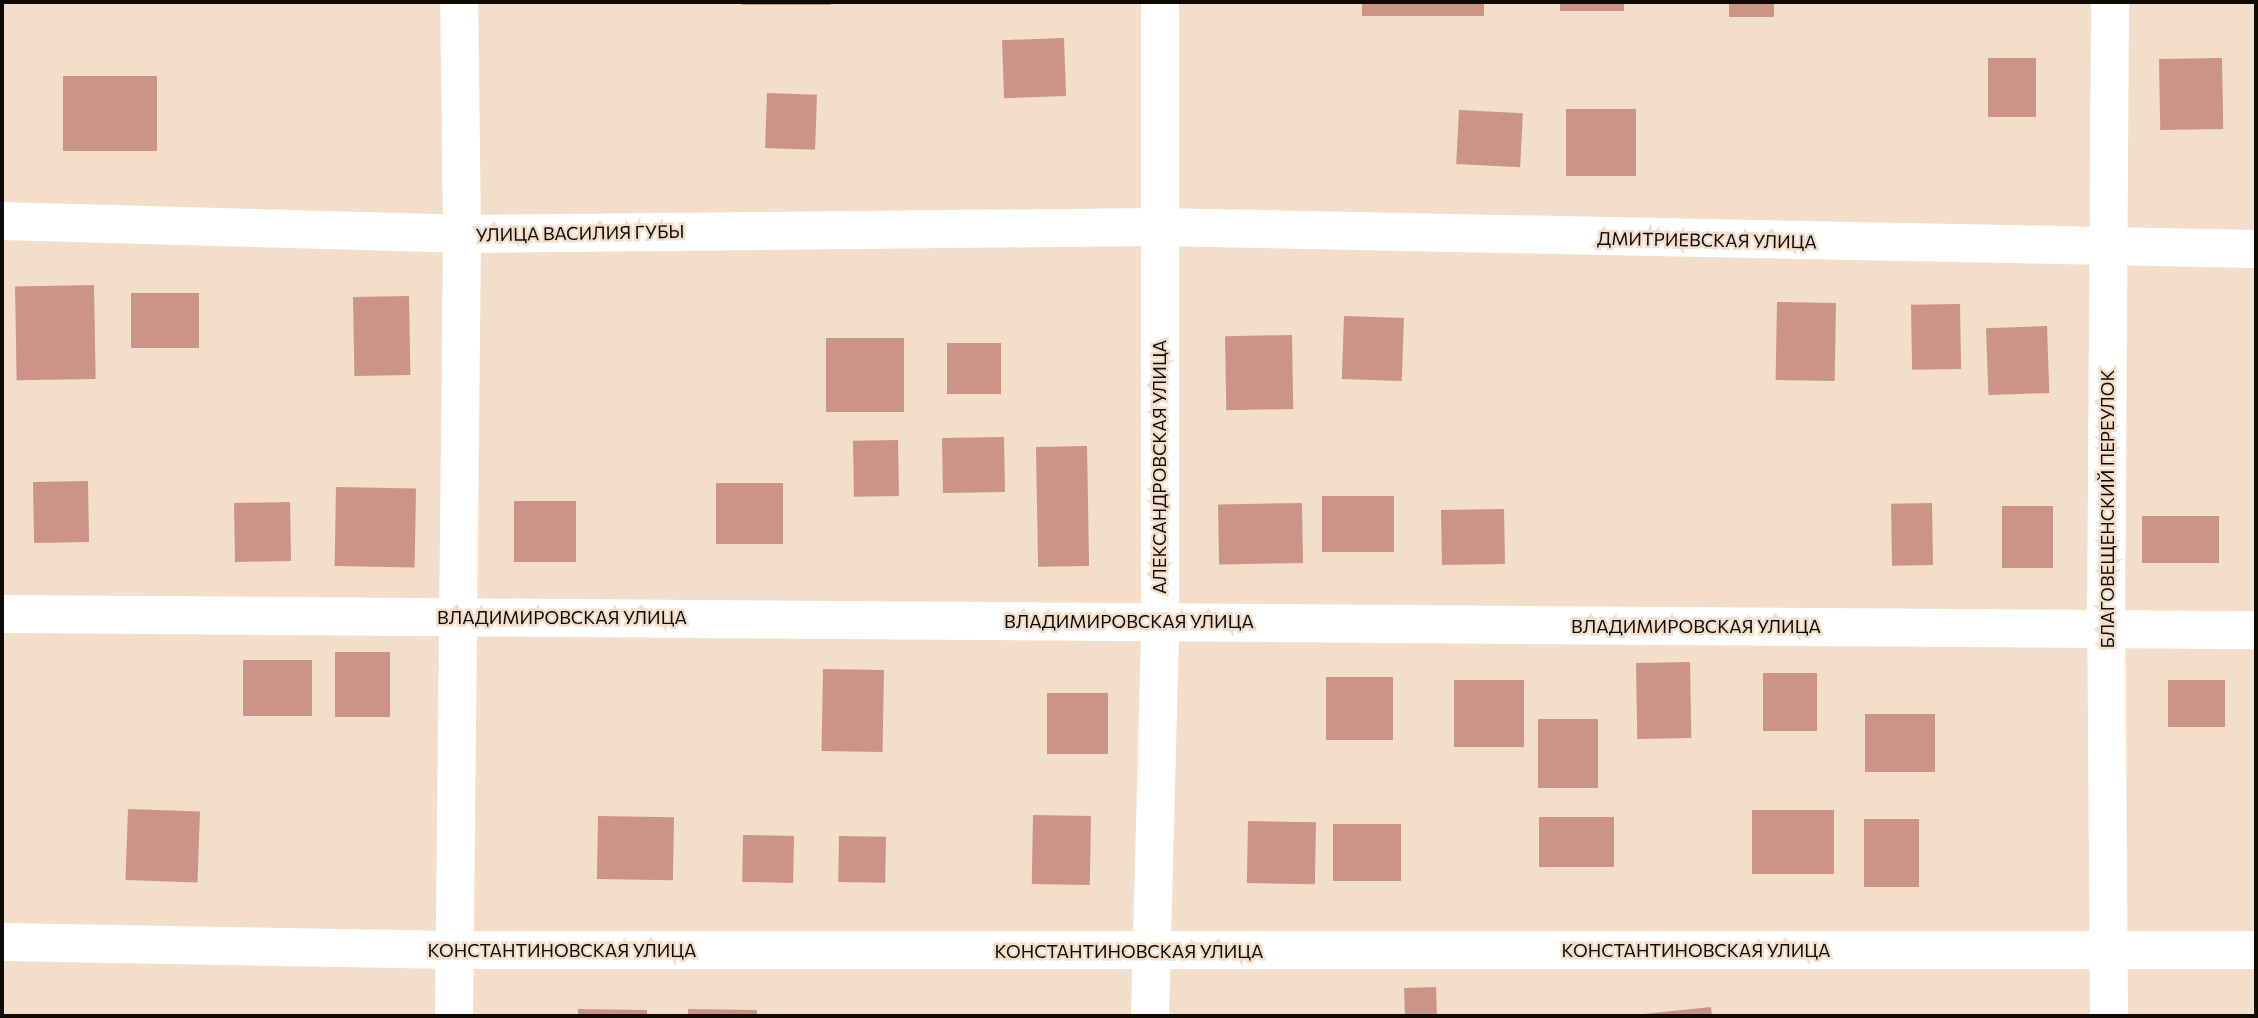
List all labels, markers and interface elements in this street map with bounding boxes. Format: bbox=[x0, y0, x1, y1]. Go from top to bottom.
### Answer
street label: УЛИЦА ВАСИЛИЯ ГУБЫ bbox=[475, 220, 685, 246]
street label: ДМИТРИЕВСКАЯ УЛИЦА bbox=[1597, 227, 1817, 253]
street label: АЛЕКСАНДРОВСКАЯ УЛИЦА bbox=[1148, 340, 1170, 594]
street label: БЛАГОВЕЩЕНСКИЙ ПЕРЕУЛОК bbox=[2096, 369, 2118, 649]
street label: ВЛАДИМИРОВСКАЯ УЛИЦА bbox=[437, 606, 687, 628]
street label: ВЛАДИМИРОВСКАЯ УЛИЦА bbox=[1004, 610, 1254, 632]
street label: ВЛАДИМИРОВСКАЯ УЛИЦА bbox=[1571, 615, 1821, 637]
street label: КОНСТАНТИНОВСКАЯ УЛИЦА bbox=[428, 939, 696, 961]
street label: КОНСТАНТИНОВСКАЯ УЛИЦА bbox=[1562, 939, 1830, 961]
street label: КОНСТАНТИНОВСКАЯ УЛИЦА bbox=[995, 940, 1263, 962]

